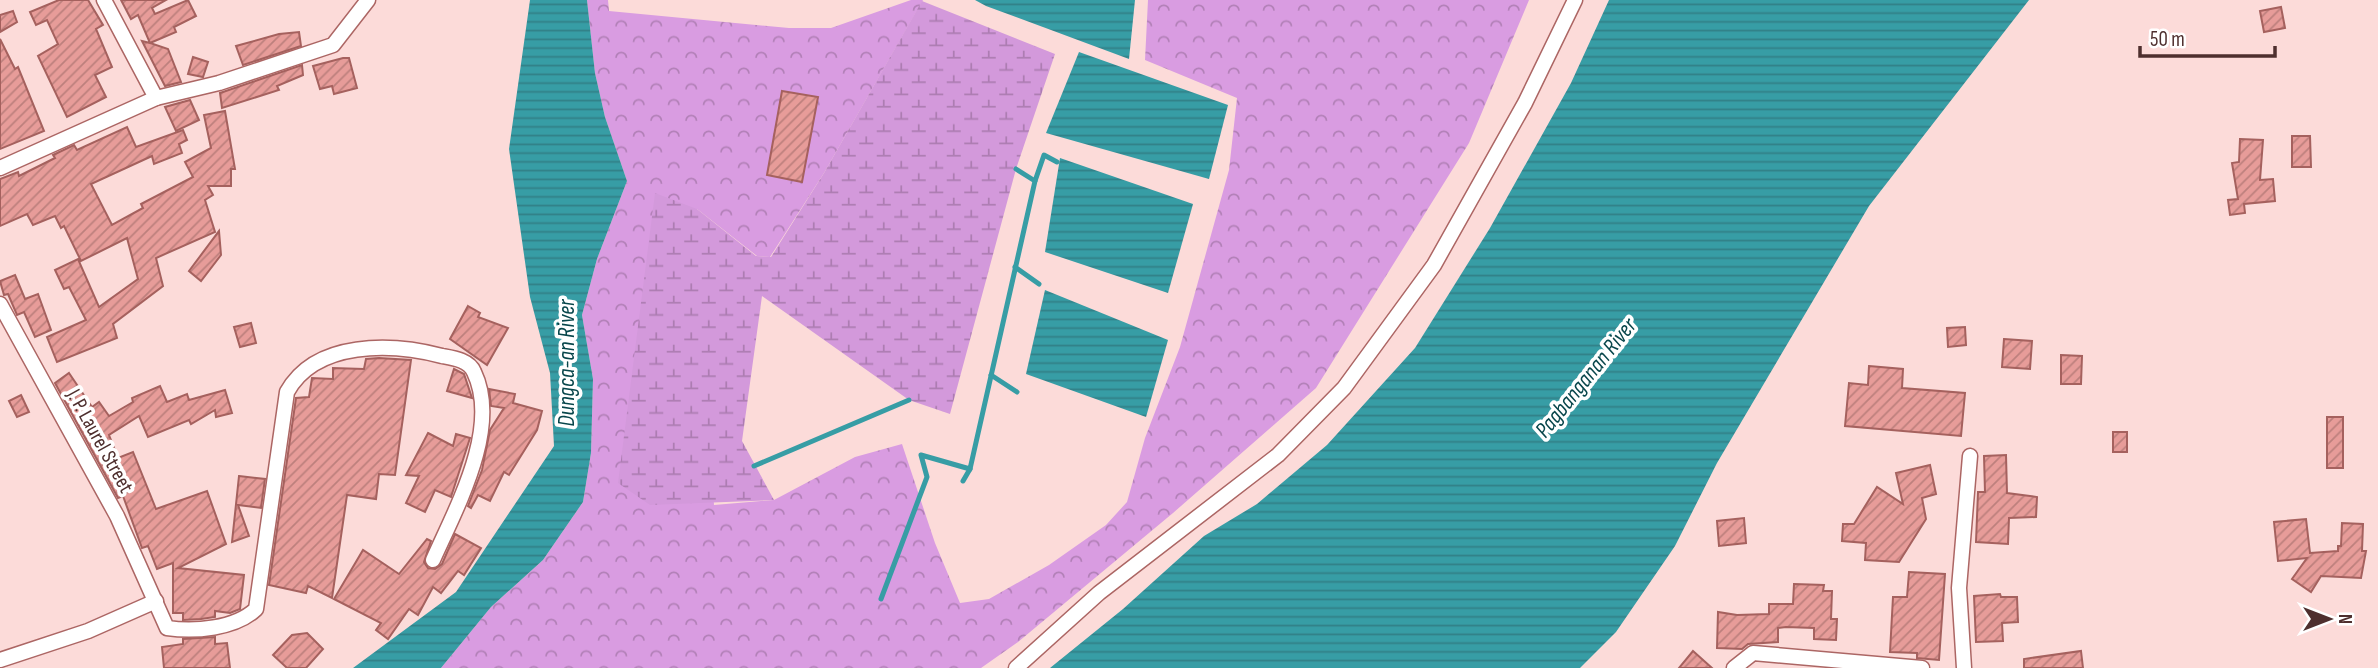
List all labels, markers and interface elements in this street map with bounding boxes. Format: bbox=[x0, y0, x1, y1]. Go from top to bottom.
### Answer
scale bar bbox=[2140, 14, 2275, 58]
text: 50 m bbox=[2150, 27, 2185, 52]
water label: Dungca-an River bbox=[553, 298, 581, 427]
water label: Pagbanganan River bbox=[1529, 311, 1644, 443]
street label: J. P. Laurel Street bbox=[61, 384, 139, 497]
north arrow bbox=[2294, 584, 2364, 654]
text: N bbox=[2333, 614, 2356, 624]

